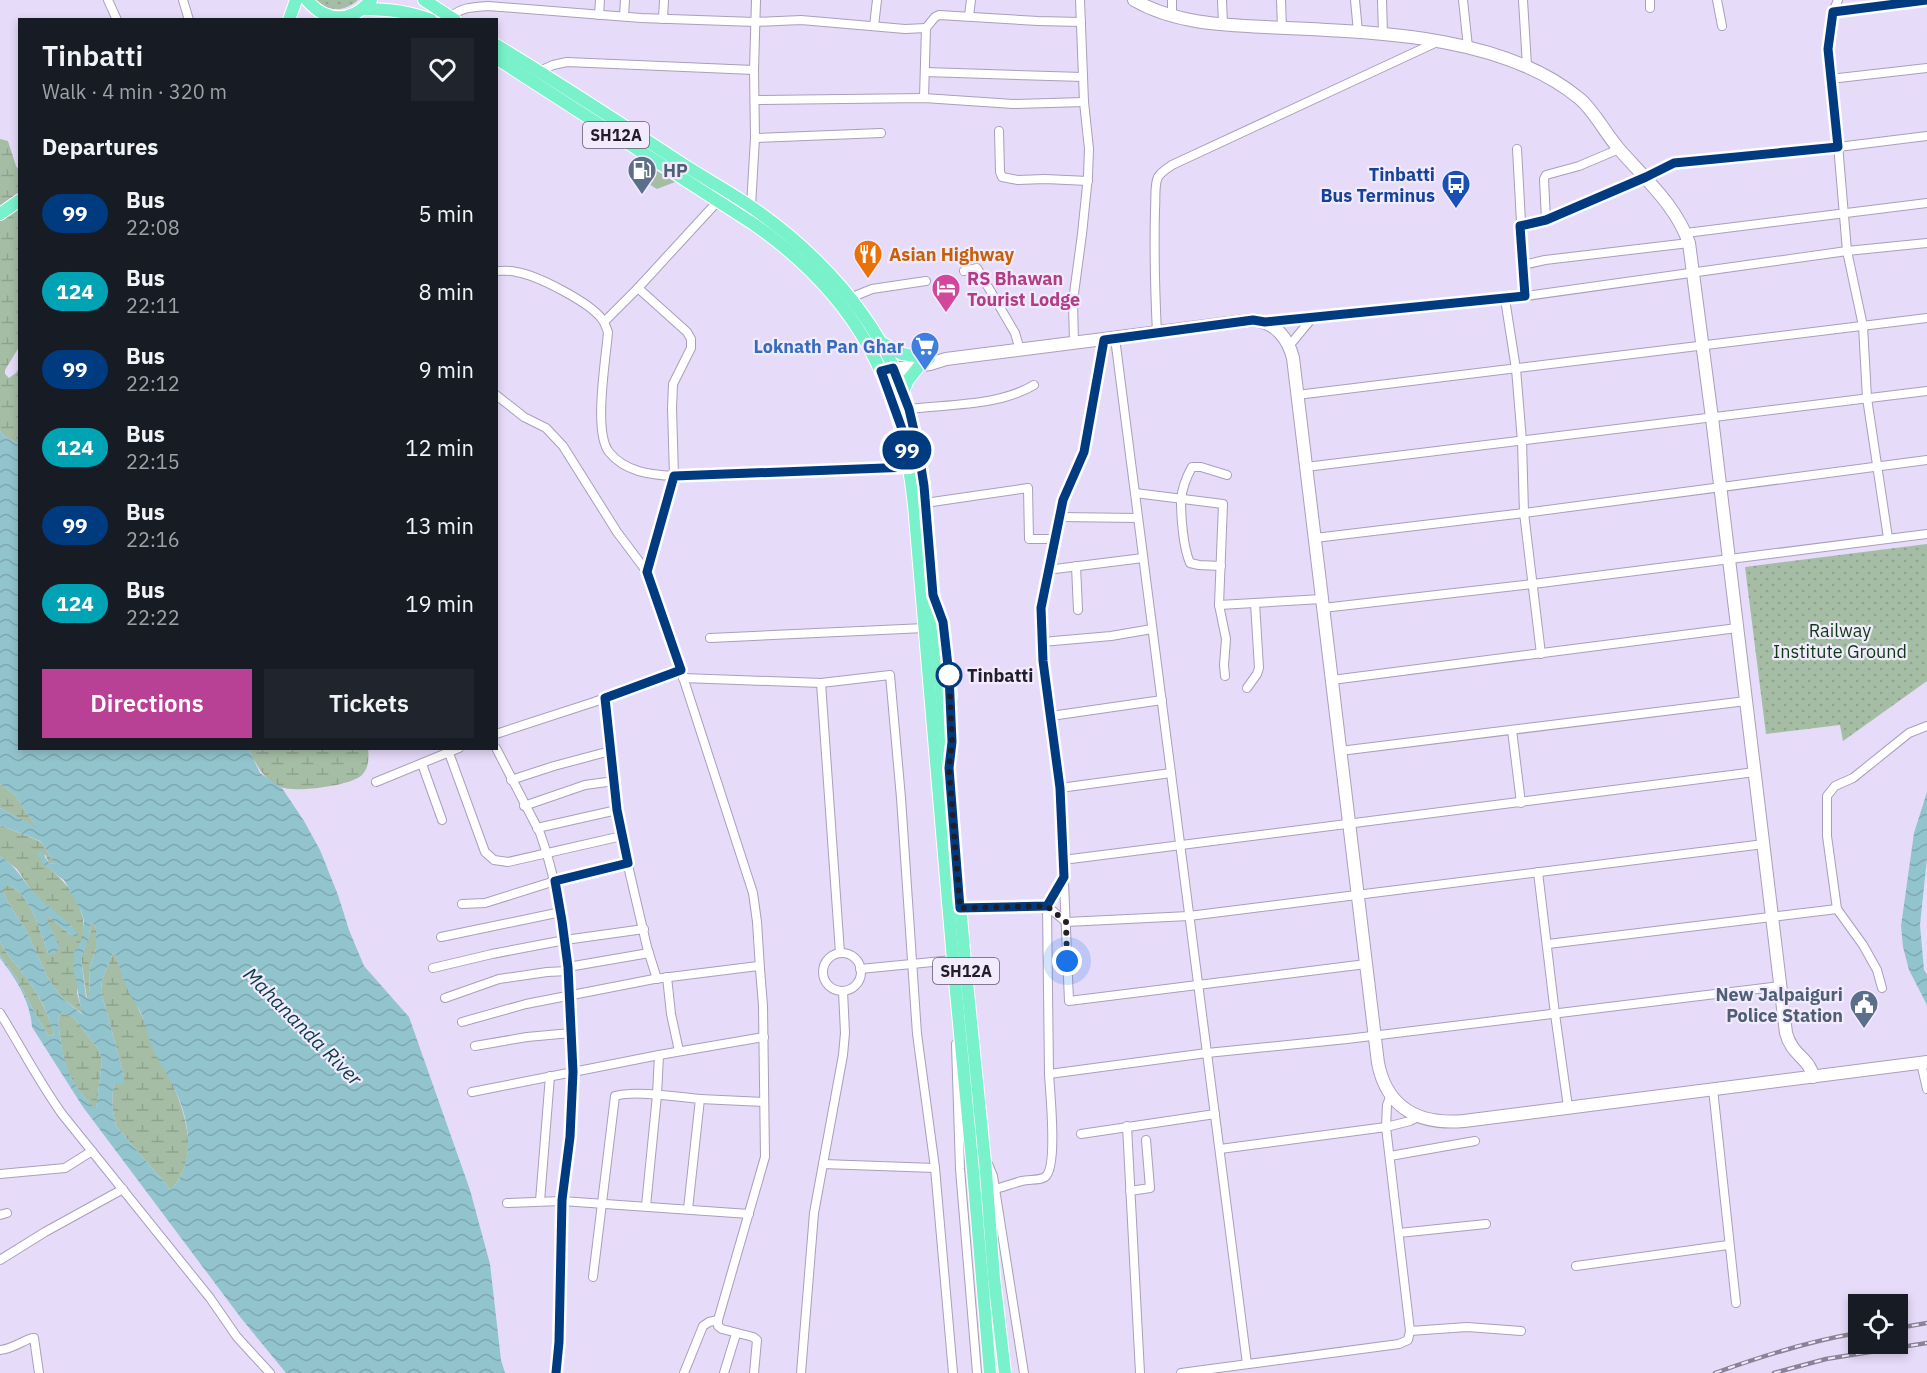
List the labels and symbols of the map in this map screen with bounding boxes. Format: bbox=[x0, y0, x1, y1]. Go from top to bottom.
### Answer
road number: SH12A bbox=[583, 122, 649, 148]
fuel station icon: HP bbox=[626, 154, 658, 196]
place label: HP bbox=[663, 159, 688, 182]
place label: Tinbatti Bus Terminus bbox=[1320, 163, 1435, 207]
bus stop icon: Tinbatti Bus Terminus bbox=[1440, 168, 1472, 210]
restaurant icon: Asian Highway bbox=[852, 238, 884, 280]
place label: Asian Highway bbox=[889, 243, 1014, 266]
place label: RS Bhawan Tourist Lodge bbox=[967, 267, 1080, 311]
hotel icon: RS Bhawan Tourist Lodge bbox=[930, 272, 962, 314]
supermarket icon: Loknath Pan Ghar bbox=[909, 330, 941, 372]
place label: Loknath Pan Ghar bbox=[753, 335, 904, 358]
line badge: 99 bbox=[880, 430, 934, 470]
park label: Railway Institute Ground bbox=[1773, 619, 1907, 663]
marker: Tinbatti bbox=[936, 662, 962, 688]
place label: Tinbatti bbox=[967, 664, 1033, 687]
your location bbox=[1052, 946, 1082, 976]
road number: SH12A bbox=[933, 958, 999, 984]
water label: Mahananda River bbox=[238, 961, 369, 1092]
place label: New Jalpaiguri Police Station bbox=[1715, 983, 1843, 1027]
public building icon: New Jalpaiguri Police Station bbox=[1848, 988, 1880, 1030]

